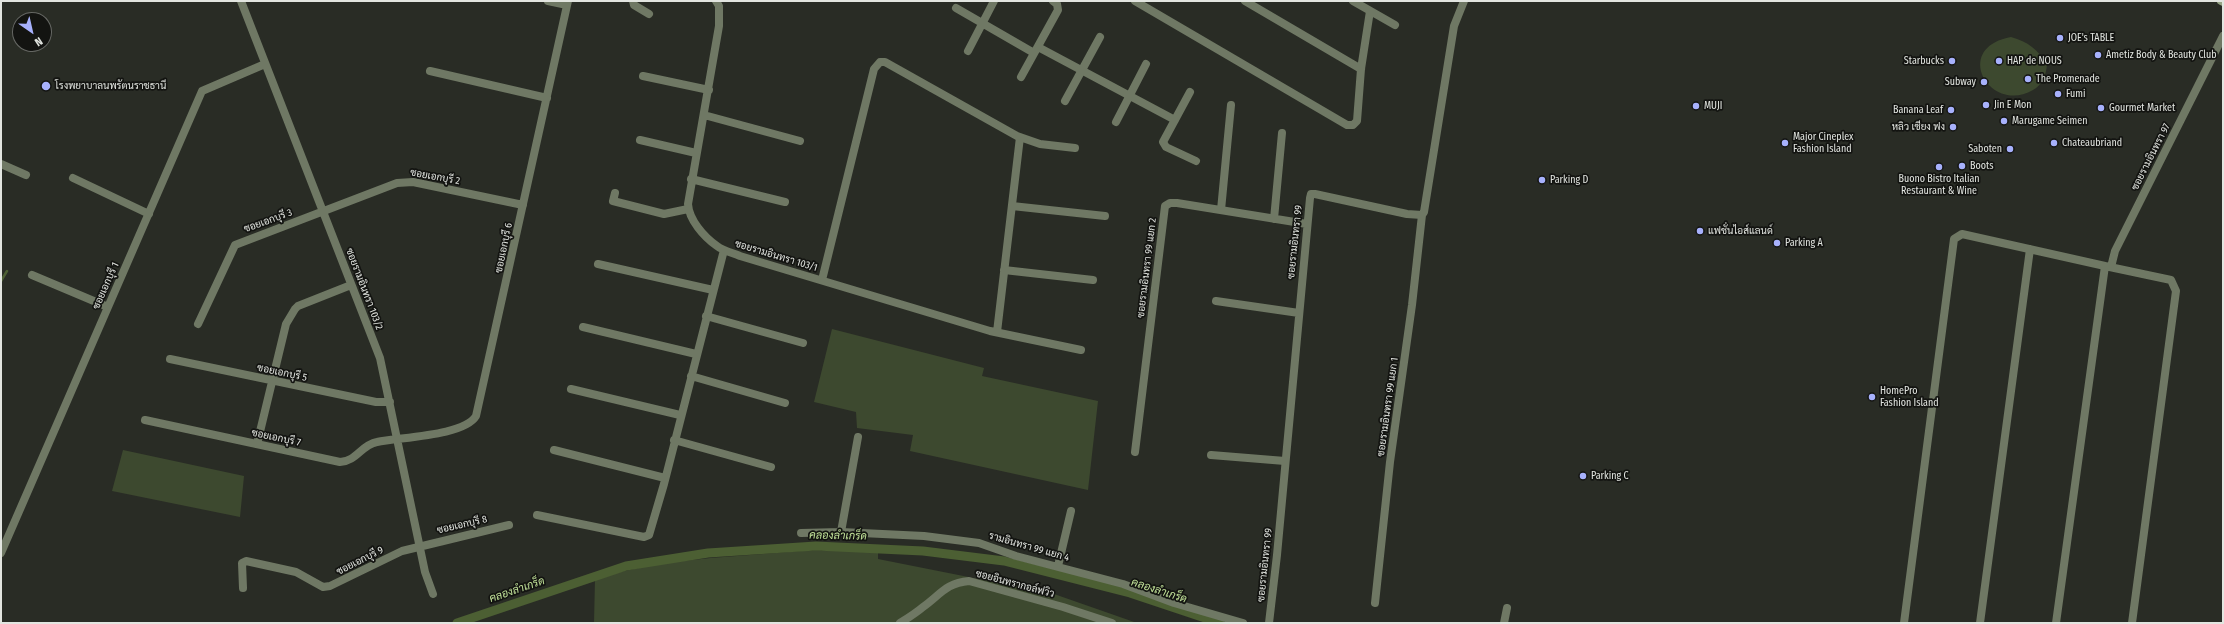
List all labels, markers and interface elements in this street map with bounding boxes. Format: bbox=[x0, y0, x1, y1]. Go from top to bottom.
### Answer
north arrow bbox=[12, 12, 52, 52]
place label: JOE's TABLE bbox=[2068, 32, 2114, 44]
marker: JOE's TABLE bbox=[2055, 33, 2065, 43]
text: N bbox=[32, 34, 45, 49]
place label: Ametiz Body & Beauty Club bbox=[2106, 49, 2217, 61]
marker: Ametiz Body & Beauty Club bbox=[2093, 50, 2103, 60]
place label: Starbucks bbox=[1904, 55, 1944, 67]
place label: HAP de NOUS bbox=[2007, 55, 2062, 67]
marker: Starbucks bbox=[1947, 56, 1957, 66]
marker: HAP de NOUS bbox=[1994, 56, 2004, 66]
place label: The Promenade bbox=[2036, 73, 2100, 85]
marker: The Promenade bbox=[2023, 74, 2033, 84]
place label: Subway bbox=[1945, 76, 1976, 88]
marker: Subway bbox=[1979, 77, 1989, 87]
marker: โรงพยาบาลนพรัตนราชธานี bbox=[40, 80, 52, 92]
place label: โรงพยาบาลนพรัตนราชธานี bbox=[55, 80, 166, 92]
place label: Fumi bbox=[2066, 88, 2085, 100]
marker: Fumi bbox=[2053, 89, 2063, 99]
place label: Jin E Mon bbox=[1994, 99, 2032, 111]
place label: MUJI bbox=[1704, 100, 1722, 112]
marker: Jin E Mon bbox=[1981, 100, 1991, 110]
marker: MUJI bbox=[1691, 101, 1701, 111]
place label: Gourmet Market bbox=[2109, 102, 2175, 114]
marker: Gourmet Market bbox=[2096, 103, 2106, 113]
place label: Banana Leaf bbox=[1893, 104, 1943, 116]
marker: Banana Leaf bbox=[1946, 105, 1956, 115]
place label: Marugame Seimen bbox=[2012, 115, 2087, 127]
marker: Marugame Seimen bbox=[1999, 116, 2009, 126]
place label: หลิว เซียง ฟง bbox=[1892, 121, 1945, 133]
marker: หลิว เซียง ฟง bbox=[1948, 122, 1958, 132]
street label: ซอยรามอินทรา 97 bbox=[2129, 122, 2173, 192]
place label: Major Cineplex Fashion Island bbox=[1793, 131, 1853, 154]
place label: Chateaubriand bbox=[2062, 137, 2122, 149]
marker: Major Cineplex Fashion Island bbox=[1780, 138, 1790, 148]
marker: Chateaubriand bbox=[2049, 138, 2059, 148]
place label: Saboten bbox=[1968, 143, 2002, 155]
marker: Saboten bbox=[2005, 144, 2015, 154]
place label: Boots bbox=[1970, 160, 1994, 172]
marker: Boots bbox=[1957, 161, 1967, 171]
marker: Buono Bistro Italian Restaurant & Wine bbox=[1934, 162, 1944, 172]
street label: ซอยเอกบุรี 2 bbox=[409, 167, 461, 187]
place label: Buono Bistro Italian Restaurant & Wine bbox=[1898, 173, 1980, 196]
place label: Parking D bbox=[1550, 174, 1588, 186]
marker: Parking D bbox=[1537, 175, 1547, 185]
street label: ซอยรามอินทรา 99 bbox=[1285, 205, 1305, 279]
street label: ซอยเอกบุรี 3 bbox=[242, 207, 294, 235]
street label: ซอยรามอินทรา 99 แยก 2 bbox=[1135, 217, 1159, 319]
street label: ซอยเอกบุรี 6 bbox=[493, 222, 515, 274]
place label: แฟชั่นไอส์แลนด์ bbox=[1708, 225, 1773, 237]
marker: แฟชั่นไอส์แลนด์ bbox=[1695, 226, 1705, 236]
place label: Parking A bbox=[1785, 237, 1823, 249]
street label: ซอยรามอินทรา 103/1 bbox=[733, 238, 819, 274]
marker: Parking A bbox=[1772, 238, 1782, 248]
street label: ซอยรามอินทรา 103/2 bbox=[343, 247, 385, 331]
street label: ซอยเอกบุรี 1 bbox=[90, 261, 122, 311]
street label: ซอยรามอินทรา 99 แยก 1 bbox=[1375, 357, 1401, 457]
street label: ซอยเอกบุรี 5 bbox=[256, 362, 308, 384]
place label: HomePro Fashion Island bbox=[1880, 385, 1939, 408]
marker: HomePro Fashion Island bbox=[1867, 392, 1877, 402]
street label: ซอยเอกบุรี 7 bbox=[250, 427, 302, 449]
place label: Parking C bbox=[1591, 470, 1629, 482]
marker: Parking C bbox=[1578, 471, 1588, 481]
street label: ซอยเอกบุรี 8 bbox=[436, 513, 488, 537]
street label: ซอยรามอินทรา 99 bbox=[1255, 528, 1275, 602]
water label: คลองลำเกร็ด bbox=[809, 529, 867, 543]
street label: รามอินทรา 99 แยก 4 bbox=[987, 530, 1071, 564]
street label: ซอยเอกบุรี 9 bbox=[335, 544, 385, 578]
street label: ซอยอินทรากอล์ฟวิว bbox=[974, 568, 1056, 600]
water label: คลองลำเกร็ด bbox=[488, 574, 546, 606]
water label: คลองลำเกร็ด bbox=[1129, 576, 1189, 606]

